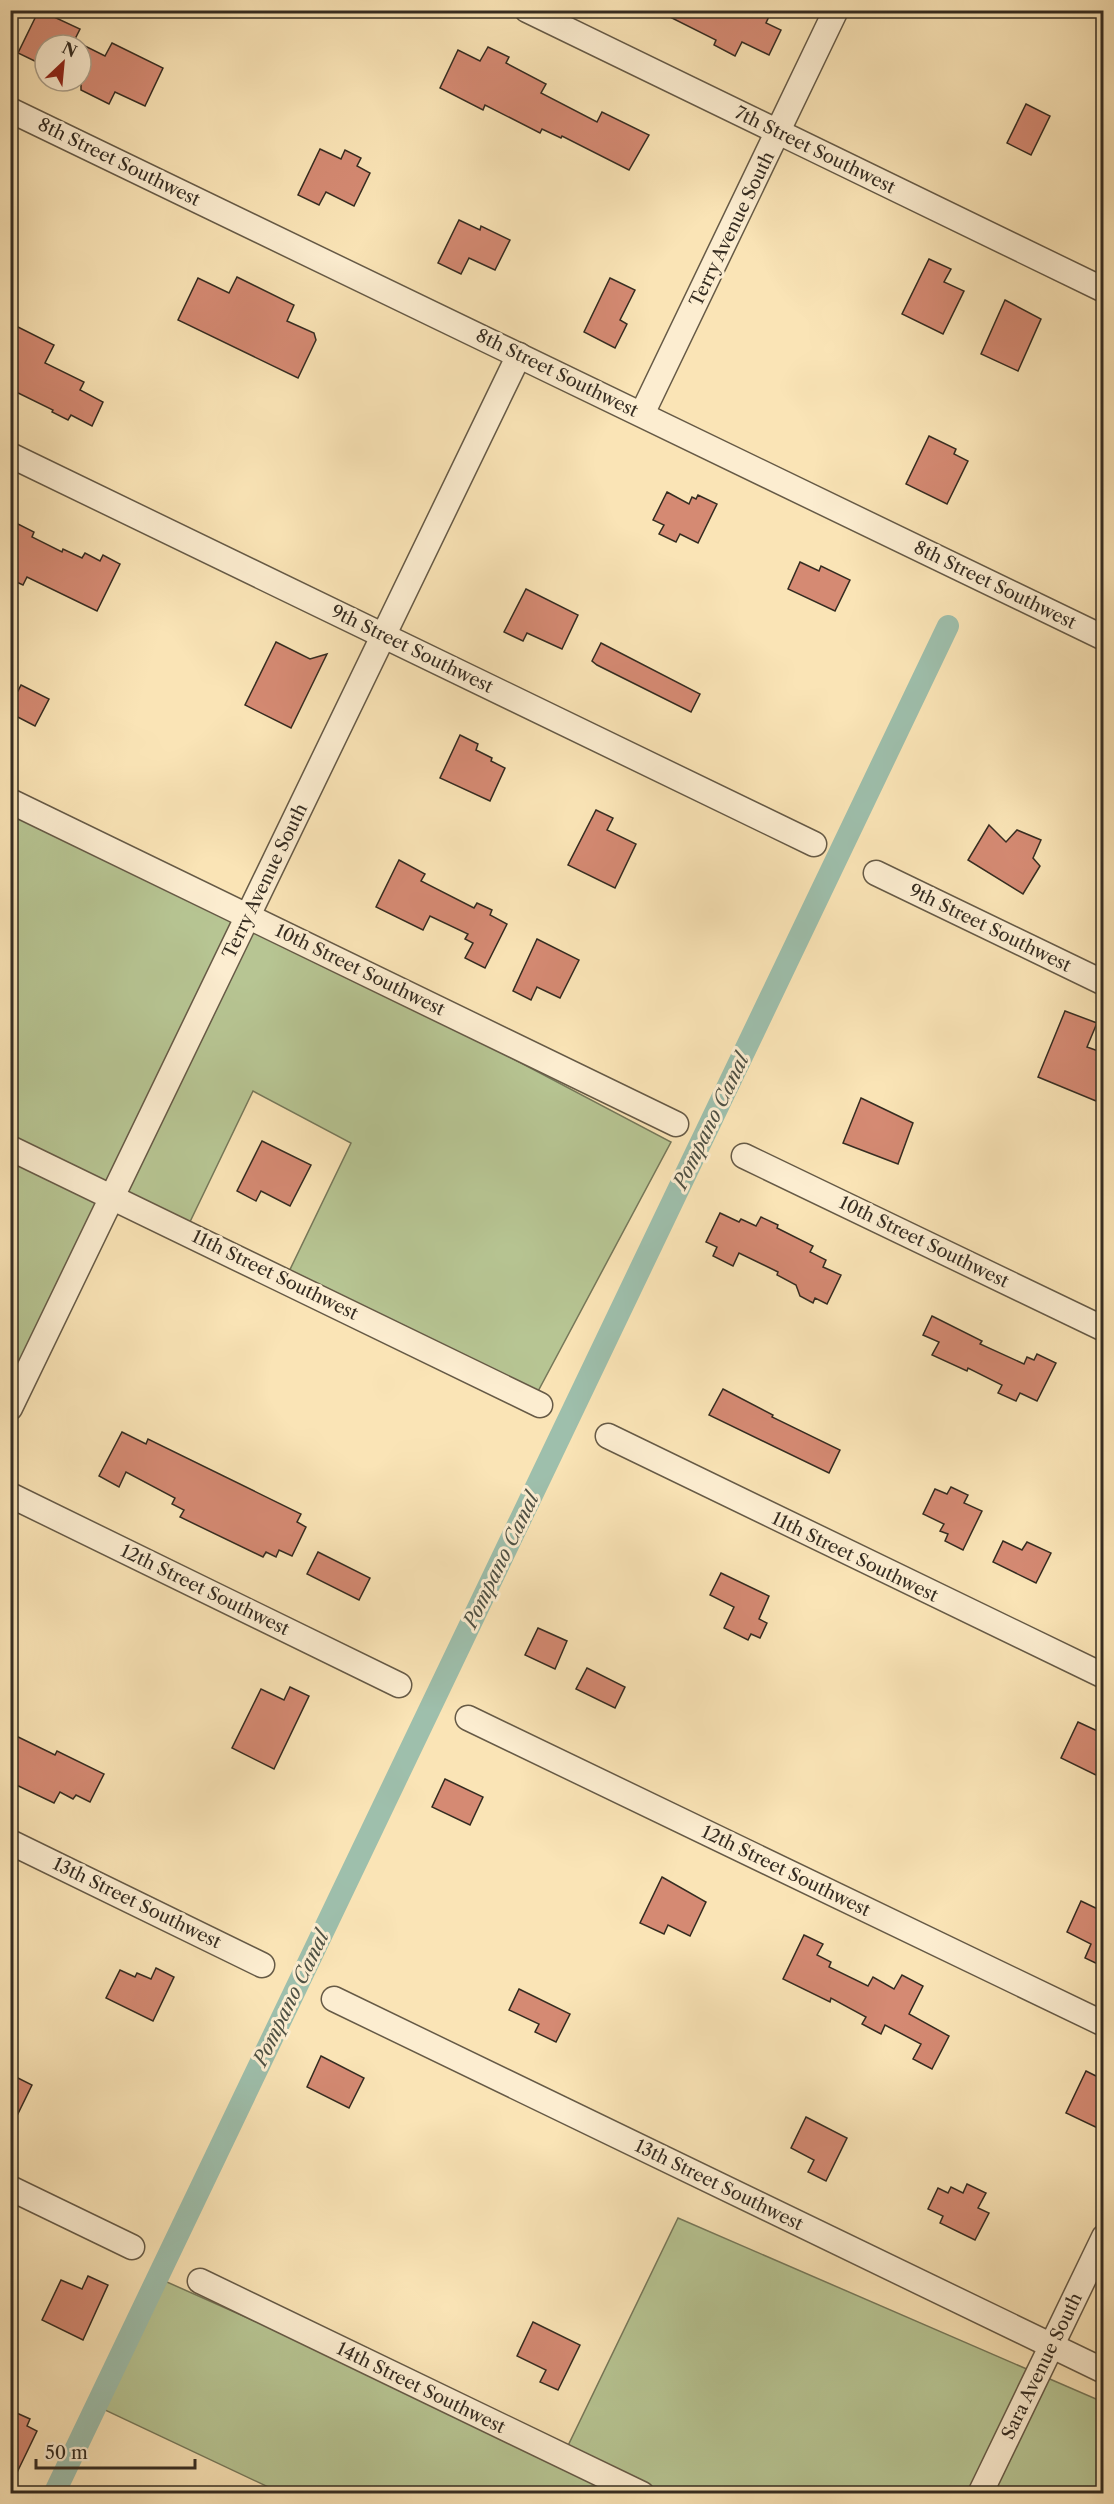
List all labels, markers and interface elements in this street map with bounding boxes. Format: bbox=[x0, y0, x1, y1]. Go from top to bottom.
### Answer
north arrow bbox=[33, 33, 93, 93]
text: N bbox=[59, 37, 80, 62]
street label: 7th Street Southwest bbox=[731, 102, 899, 199]
street label: 8th Street Southwest bbox=[34, 113, 204, 211]
street label: Terry Avenue South bbox=[685, 148, 779, 310]
street label: 8th Street Southwest bbox=[472, 324, 642, 422]
street label: 8th Street Southwest bbox=[910, 536, 1080, 634]
street label: 9th Street Southwest bbox=[327, 600, 497, 698]
street label: Terry Avenue South bbox=[218, 800, 312, 962]
street label: 9th Street Southwest bbox=[905, 879, 1075, 977]
street label: 10th Street Southwest bbox=[272, 919, 449, 1021]
water label: Pompano Canal bbox=[667, 1047, 755, 1194]
street label: 10th Street Southwest bbox=[836, 1191, 1013, 1293]
street label: 11th Street Southwest bbox=[188, 1225, 362, 1325]
water label: Pompano Canal bbox=[457, 1486, 545, 1633]
street label: 11th Street Southwest bbox=[768, 1507, 942, 1607]
street label: 12th Street Southwest bbox=[117, 1540, 293, 1641]
street label: 12th Street Southwest bbox=[698, 1821, 874, 1922]
street label: 13th Street Southwest bbox=[49, 1853, 225, 1954]
water label: Pompano Canal bbox=[247, 1924, 335, 2071]
street label: 13th Street Southwest bbox=[631, 2135, 807, 2236]
street label: Sara Avenue South bbox=[997, 2289, 1087, 2443]
street label: 14th Street Southwest bbox=[333, 2338, 509, 2439]
scale bar bbox=[36, 2432, 195, 2470]
text: 50 m bbox=[45, 2442, 88, 2464]

